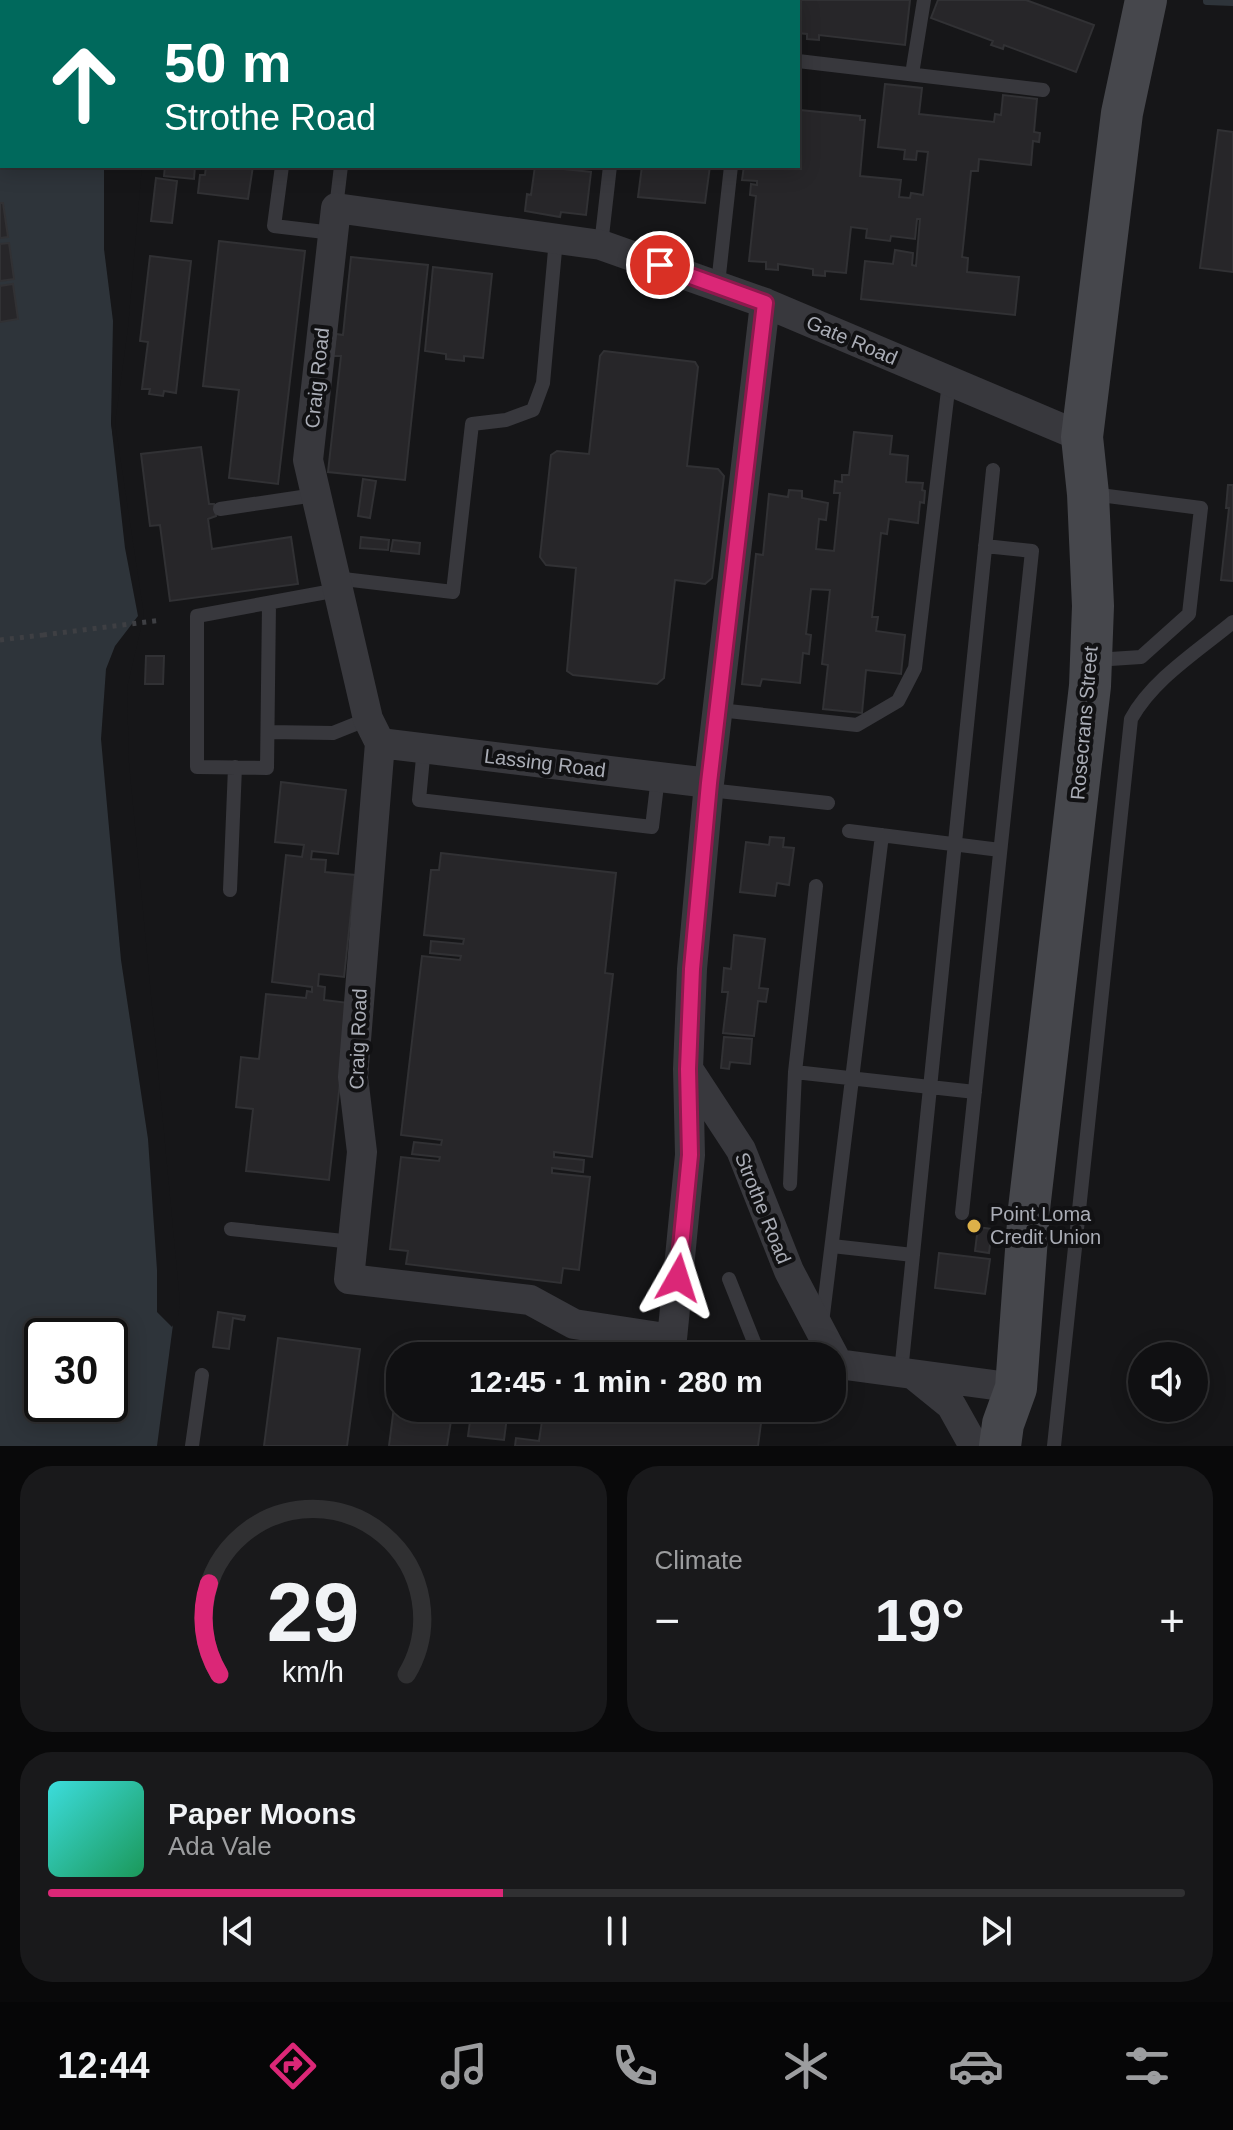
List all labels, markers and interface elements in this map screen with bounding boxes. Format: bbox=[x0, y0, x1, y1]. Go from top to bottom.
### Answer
text: 50 m bbox=[164, 31, 292, 94]
icon: ahead bbox=[32, 32, 136, 136]
text: Strothe Road bbox=[164, 97, 376, 138]
pin bbox=[626, 231, 694, 299]
icon: arrive bbox=[638, 243, 682, 287]
street label: Gate Road bbox=[803, 311, 901, 369]
street label: Craig Road bbox=[301, 327, 333, 429]
street label: Rosecrans Street bbox=[1066, 645, 1102, 801]
street label: Lassing Road bbox=[483, 745, 607, 781]
street label: Craig Road bbox=[345, 988, 371, 1090]
street label: Strothe Road bbox=[731, 1149, 795, 1267]
place label: Point Loma Credit Union bbox=[990, 1203, 1101, 1248]
marker: Point Loma Credit Union bbox=[965, 1217, 983, 1235]
position arrow bbox=[636, 1236, 720, 1320]
speed limit sign: 30 bbox=[24, 1318, 128, 1422]
map controls bbox=[1128, 1342, 1208, 1422]
button: sound bbox=[1128, 1342, 1208, 1422]
text: 12:45 · 1 min · 280 m bbox=[469, 1365, 763, 1398]
text: Climate bbox=[655, 1545, 743, 1575]
text: 29 bbox=[267, 1566, 360, 1659]
text: 19° bbox=[874, 1587, 965, 1654]
text: − bbox=[655, 1596, 680, 1645]
text: + bbox=[1159, 1596, 1185, 1645]
text: km/h bbox=[282, 1656, 344, 1688]
text: Paper Moons bbox=[168, 1797, 356, 1830]
text: Ada Vale bbox=[168, 1831, 272, 1861]
icon: previous bbox=[216, 1909, 260, 1953]
icon: pause bbox=[595, 1909, 639, 1953]
icon: next bbox=[974, 1909, 1018, 1953]
icon: directions bbox=[265, 2038, 321, 2094]
icon: music bbox=[436, 2038, 492, 2094]
icon: phone bbox=[607, 2038, 663, 2094]
icon: climate bbox=[778, 2038, 834, 2094]
icon: car bbox=[948, 2038, 1004, 2094]
icon: filters bbox=[1119, 2038, 1175, 2094]
text: 12:44 bbox=[57, 2045, 150, 2086]

